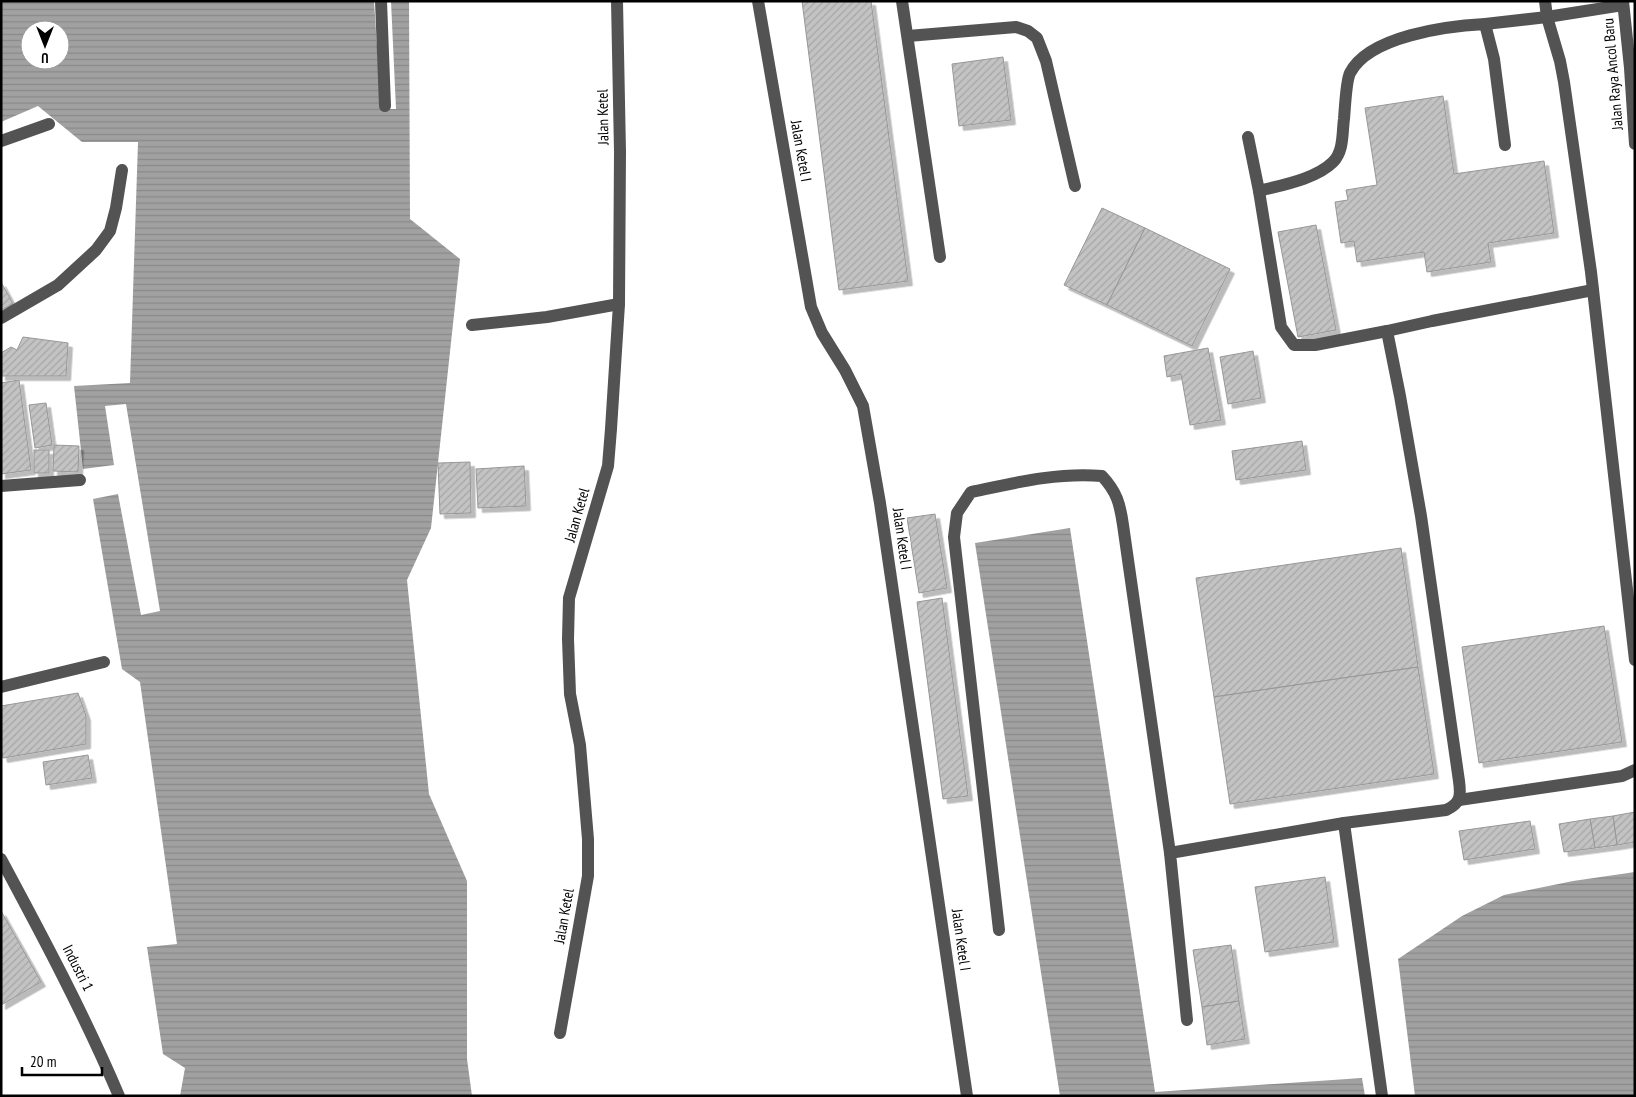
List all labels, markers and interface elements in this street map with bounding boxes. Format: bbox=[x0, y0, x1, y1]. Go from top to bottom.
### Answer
street label: Jalan Raya Ancol Baru bbox=[1598, 17, 1627, 132]
north arrow bbox=[20, 20, 70, 70]
text: U bbox=[41, 49, 49, 67]
street label: Jalan Ketel bbox=[593, 89, 613, 146]
street label: Jalan Ketel I bbox=[787, 118, 816, 183]
street label: Jalan Ketel bbox=[559, 485, 593, 545]
street label: Jalan Ketel I bbox=[889, 506, 916, 571]
street label: Jalan Ketel bbox=[549, 886, 578, 946]
street label: Jalan Ketel I bbox=[948, 907, 975, 972]
street label: Industri 1 bbox=[59, 941, 98, 994]
scale bar bbox=[22, 1044, 102, 1076]
text: 20 m bbox=[30, 1052, 56, 1071]

